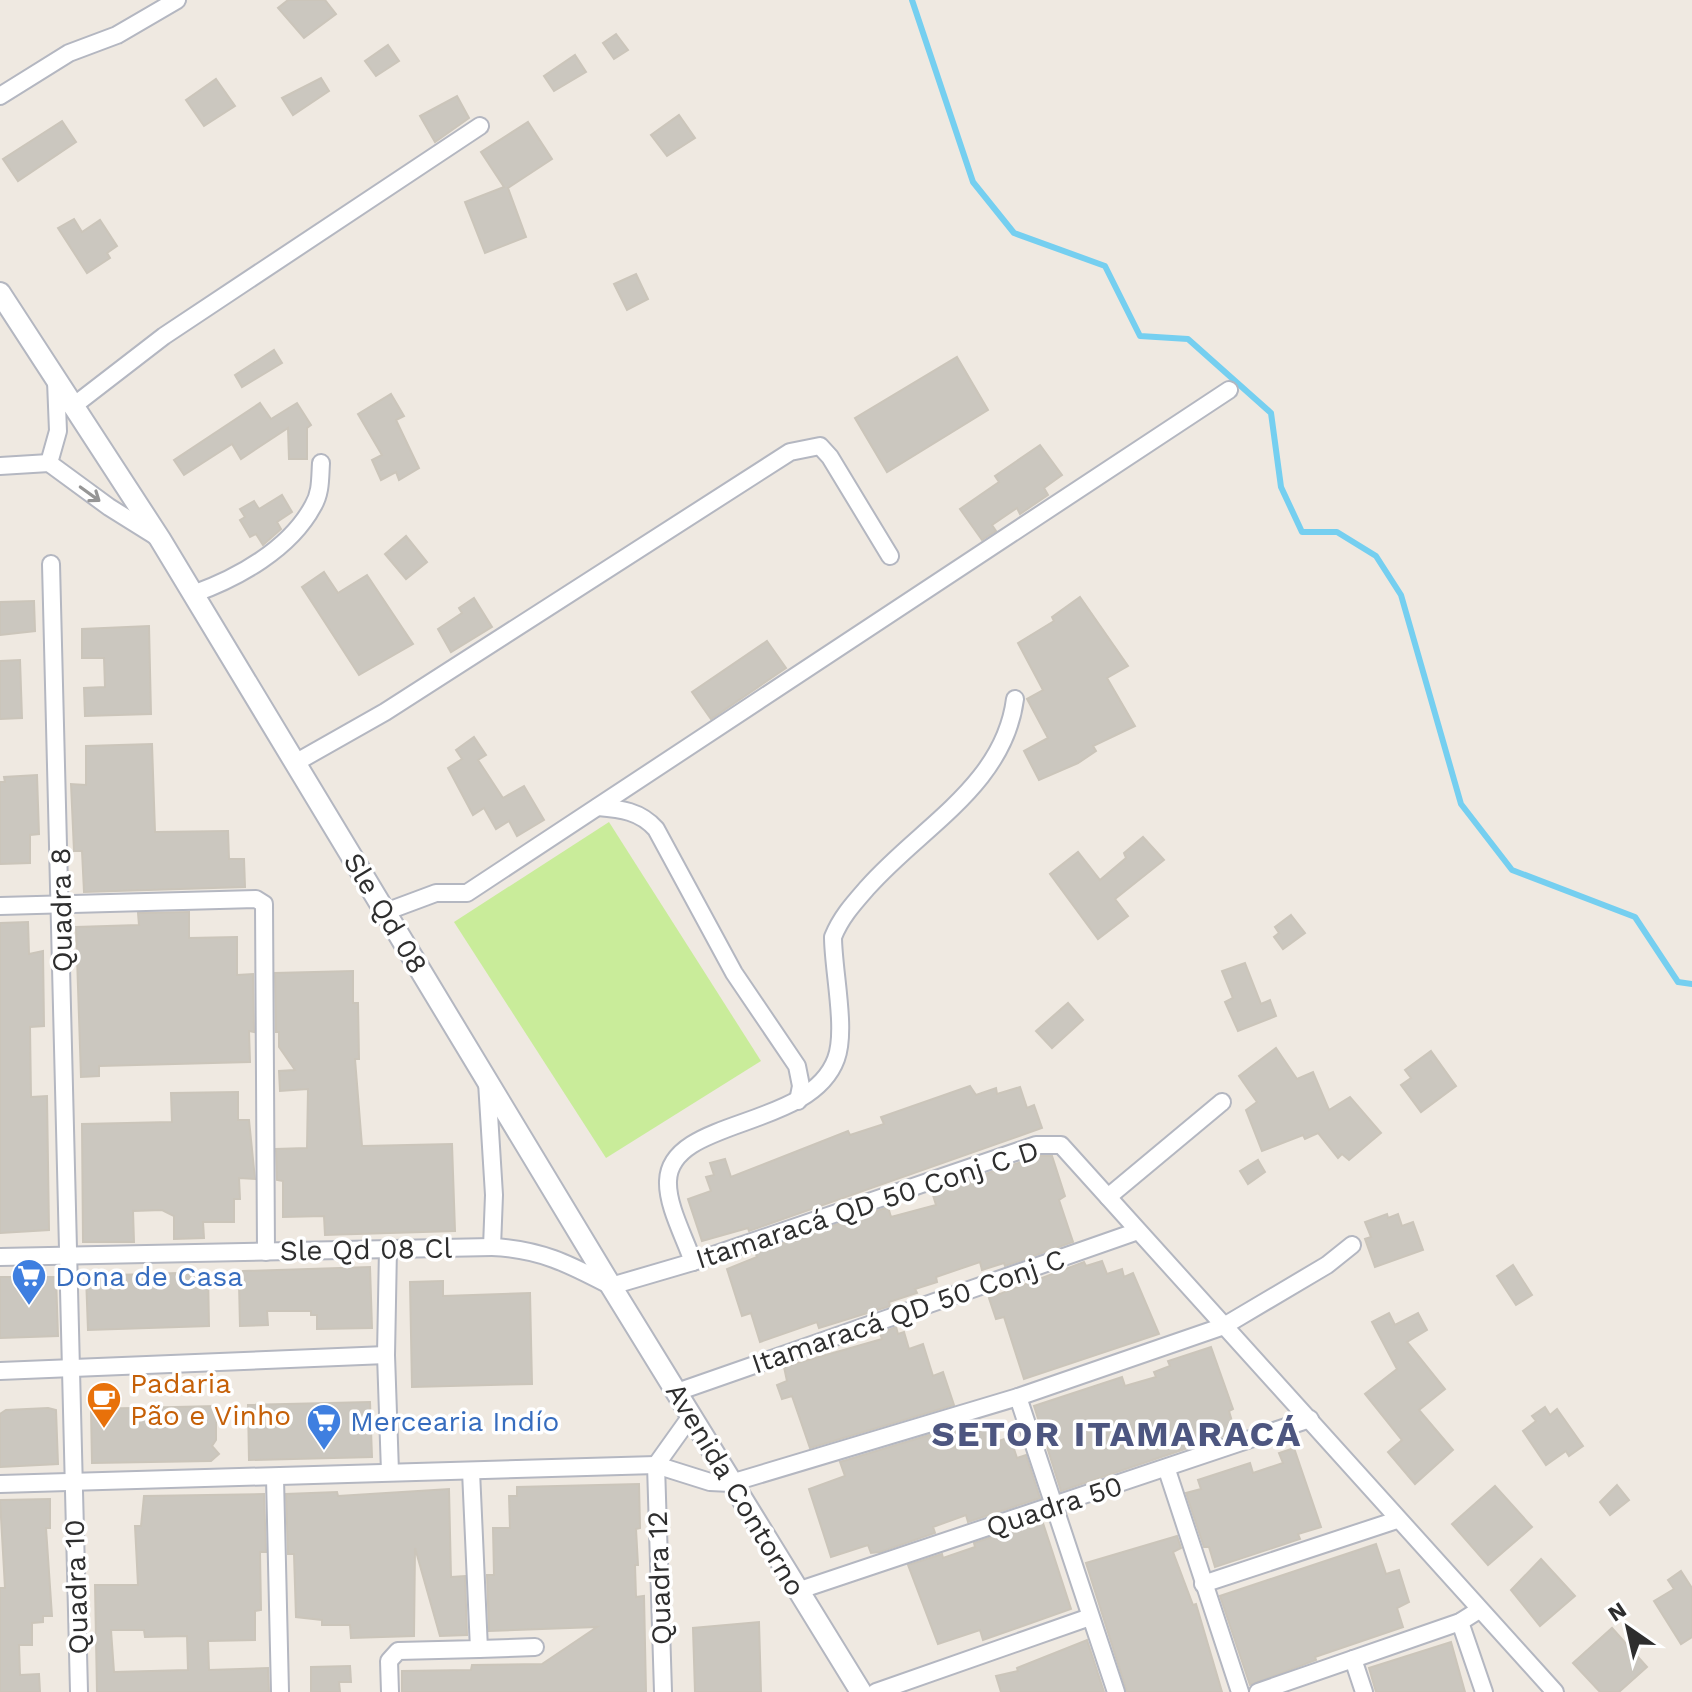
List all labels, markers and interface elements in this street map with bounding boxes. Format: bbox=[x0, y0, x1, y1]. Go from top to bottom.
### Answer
one-way arrow bbox=[79, 485, 100, 502]
street label: Quadra 8 bbox=[44, 847, 79, 973]
street label: Sle Qd 08 bbox=[337, 847, 434, 980]
street label: Itamaracá QD 50 Conj C D bbox=[691, 1133, 1043, 1276]
street label: Sle Qd 08 Cl bbox=[280, 1231, 453, 1268]
street label: Itamaracá QD 50 Conj C bbox=[747, 1242, 1069, 1381]
supermarket icon: Dona de Casa bbox=[10, 1257, 48, 1307]
place label: Dona de Casa bbox=[55, 1260, 243, 1293]
place label: Padaria Pão e Vinho bbox=[130, 1367, 291, 1432]
street label: Avenida Contorno bbox=[659, 1377, 812, 1602]
cafe icon: Padaria Pão e Vinho bbox=[85, 1380, 123, 1430]
supermarket icon: Mercearia Indío bbox=[305, 1402, 343, 1452]
place label: Mercearia Indío bbox=[350, 1405, 559, 1438]
district label: SETOR ITAMARACÁ bbox=[932, 1413, 1302, 1455]
street label: Quadra 50 bbox=[982, 1469, 1126, 1544]
street label: Quadra 12 bbox=[641, 1510, 678, 1646]
street label: Quadra 10 bbox=[58, 1519, 95, 1655]
north arrow bbox=[1588, 1588, 1668, 1668]
text: N bbox=[1603, 1597, 1631, 1627]

